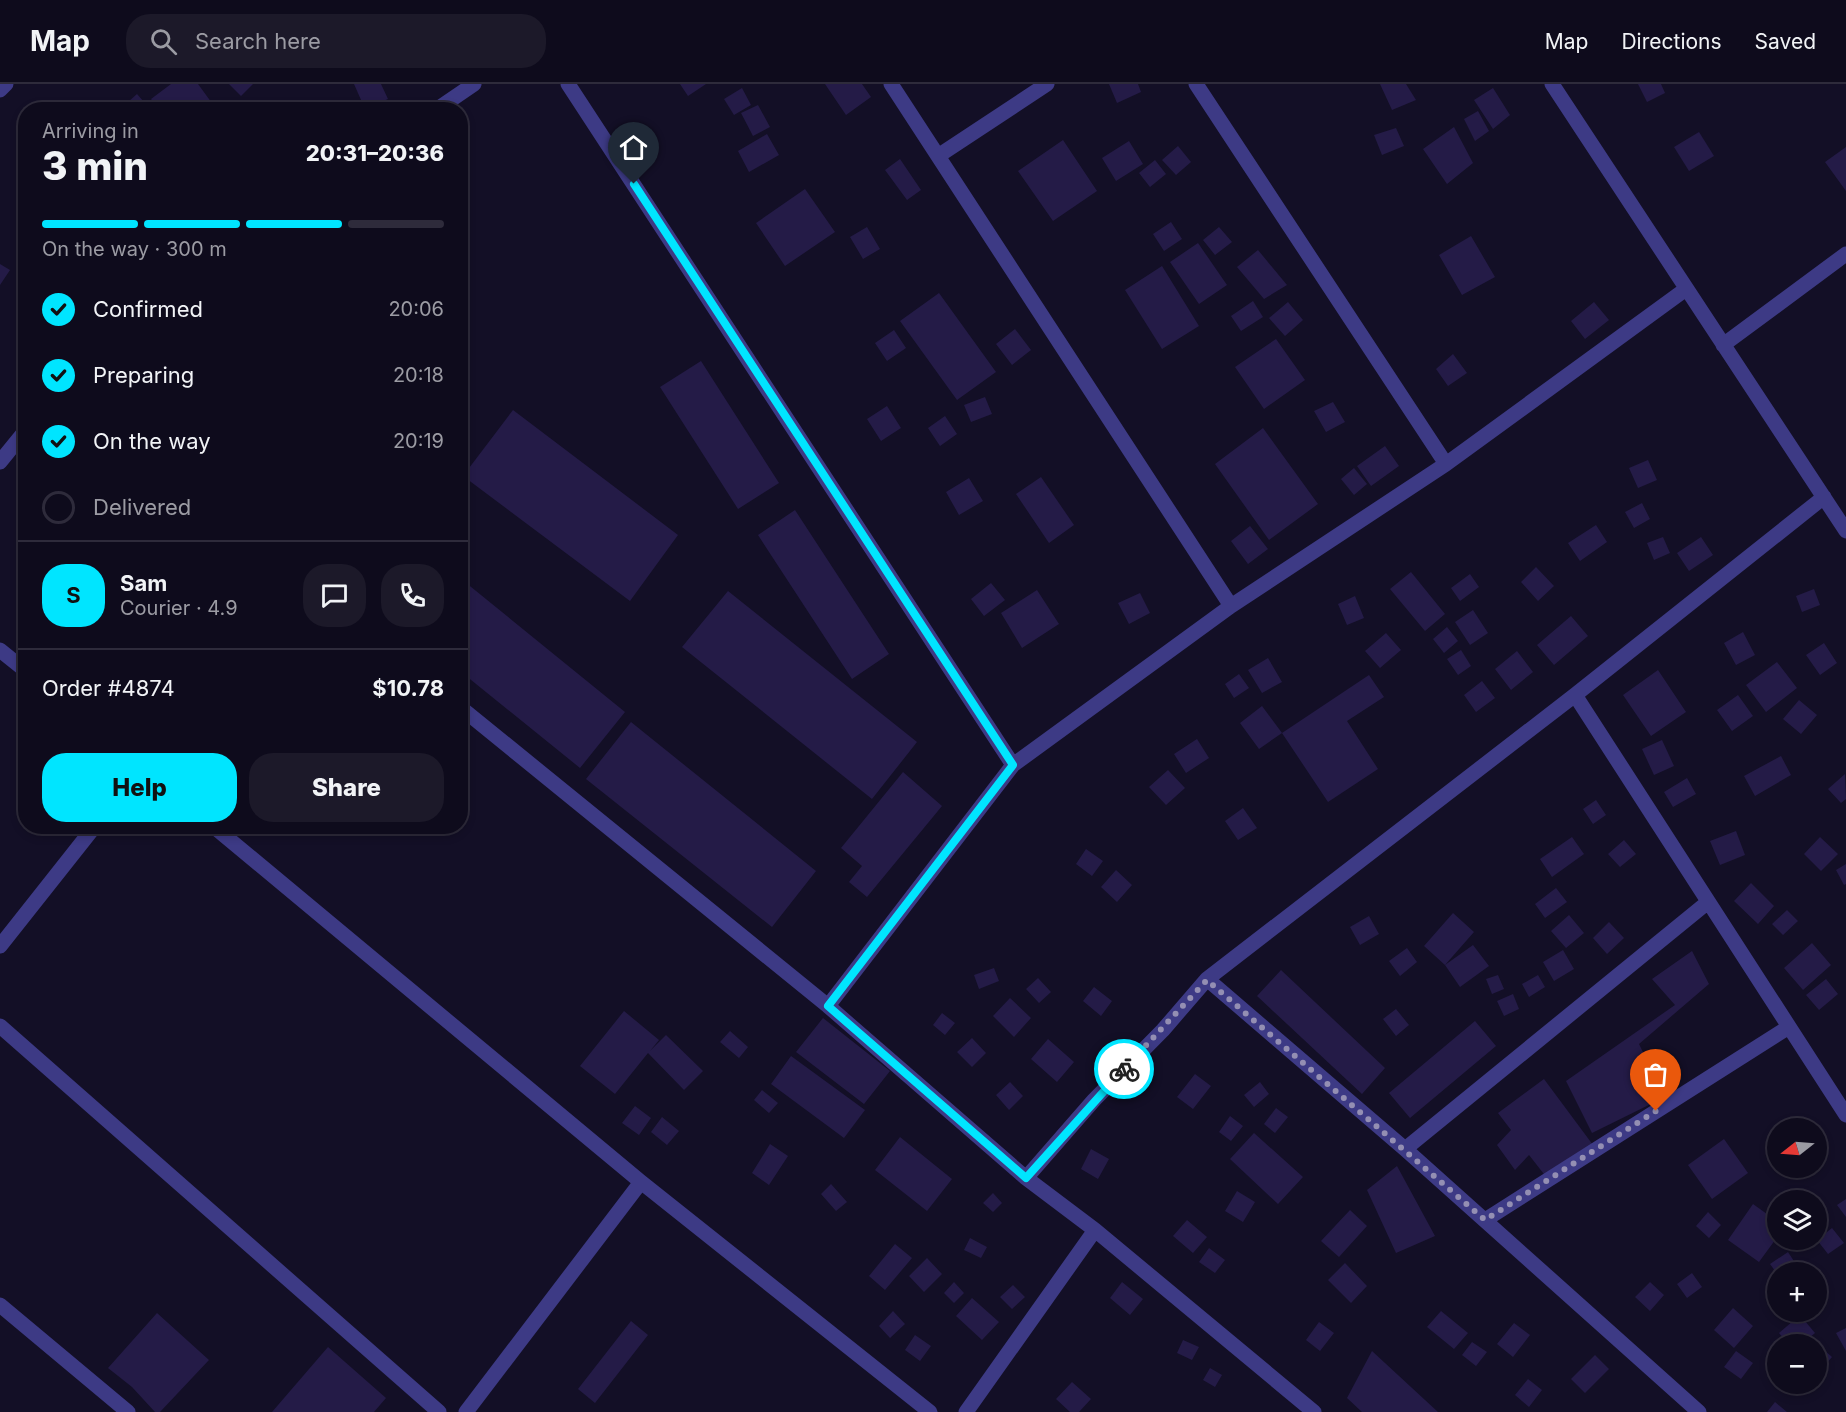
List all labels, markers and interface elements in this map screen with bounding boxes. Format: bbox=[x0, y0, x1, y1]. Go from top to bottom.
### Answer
search box bbox=[126, 14, 546, 68]
text: Map bbox=[30, 24, 90, 58]
icon: search bbox=[147, 25, 180, 58]
text: Search here bbox=[195, 28, 321, 54]
text: Map bbox=[1545, 29, 1588, 54]
text: Directions bbox=[1621, 29, 1722, 54]
text: Saved bbox=[1755, 29, 1816, 54]
text: Arriving in bbox=[42, 119, 139, 143]
pin bbox=[608, 122, 659, 184]
icon: home bbox=[617, 131, 650, 164]
text: 20:31–20:36 bbox=[306, 140, 444, 166]
text: 3 min bbox=[42, 142, 148, 189]
text: On the way · 300 m bbox=[42, 237, 227, 261]
icon: check bbox=[42, 293, 75, 326]
text: Confirmed bbox=[93, 296, 203, 322]
text: 20:06 bbox=[388, 297, 444, 321]
icon: check bbox=[42, 359, 75, 392]
text: Preparing bbox=[93, 362, 194, 388]
text: 20:18 bbox=[393, 363, 444, 387]
icon: check bbox=[42, 425, 75, 458]
text: On the way bbox=[93, 428, 211, 454]
text: 20:19 bbox=[393, 429, 444, 453]
text: Delivered bbox=[93, 494, 191, 520]
button: chat bbox=[303, 564, 366, 627]
button: phone bbox=[381, 564, 444, 627]
text: Sam bbox=[120, 570, 167, 596]
text: S bbox=[66, 582, 81, 608]
text: Courier · 4.9 bbox=[120, 596, 238, 620]
text: Order #4874 bbox=[42, 675, 175, 701]
text: $10.78 bbox=[372, 675, 444, 701]
button: Help bbox=[42, 753, 237, 822]
button: Share bbox=[249, 753, 444, 822]
courier bbox=[1094, 1039, 1154, 1099]
pin bbox=[1630, 1049, 1681, 1111]
icon: bike bbox=[1108, 1053, 1141, 1086]
icon: bag bbox=[1639, 1058, 1672, 1091]
north arrow bbox=[1767, 1118, 1827, 1178]
map controls bbox=[1767, 1118, 1827, 1394]
button: layers bbox=[1767, 1190, 1827, 1250]
button: + bbox=[1767, 1262, 1827, 1322]
button: − bbox=[1767, 1334, 1827, 1394]

